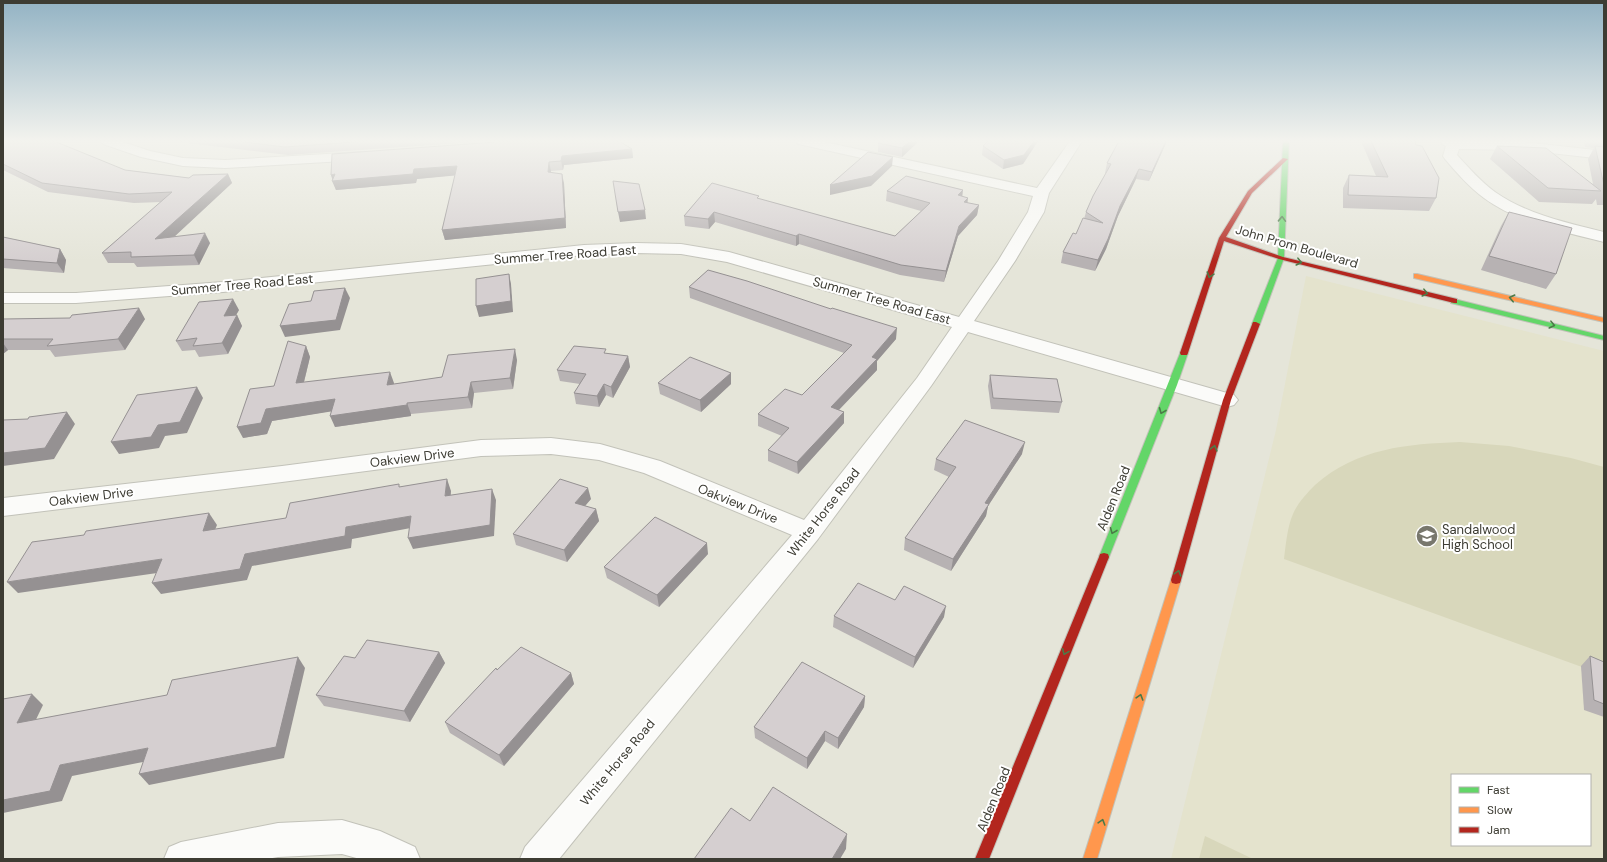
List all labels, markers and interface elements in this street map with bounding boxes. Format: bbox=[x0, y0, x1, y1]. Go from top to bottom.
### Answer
one-way arrow bbox=[1278, 216, 1287, 222]
street label: John Prom Boulevard bbox=[1234, 221, 1360, 272]
street label: Summer Tree Road East bbox=[493, 241, 637, 268]
one-way arrow bbox=[1296, 258, 1302, 266]
street label: Summer Tree Road East bbox=[170, 270, 314, 299]
one-way arrow bbox=[1206, 271, 1214, 278]
street label: Summer Tree Road East bbox=[811, 273, 953, 328]
one-way arrow bbox=[1422, 289, 1429, 297]
one-way arrow bbox=[1508, 294, 1515, 303]
one-way arrow bbox=[1548, 320, 1555, 328]
one-way arrow bbox=[1159, 407, 1167, 414]
street label: Oakview Drive bbox=[369, 444, 455, 471]
one-way arrow bbox=[1209, 445, 1218, 452]
street label: Alden Road bbox=[1093, 463, 1134, 533]
street label: White Horse Road bbox=[783, 465, 863, 560]
street label: Oakview Drive bbox=[695, 480, 780, 527]
street label: Oakview Drive bbox=[48, 483, 134, 510]
place label: Sandalwood High School bbox=[1442, 521, 1515, 553]
school or university icon: Sandalwood High School bbox=[1414, 523, 1440, 549]
one-way arrow bbox=[1110, 528, 1118, 535]
one-way arrow bbox=[1173, 570, 1182, 577]
one-way arrow bbox=[1062, 648, 1070, 655]
one-way arrow bbox=[1135, 694, 1144, 701]
street label: White Horse Road bbox=[576, 716, 659, 809]
street label: Alden Road bbox=[973, 764, 1014, 834]
legend bbox=[1451, 774, 1591, 846]
text: Fast bbox=[1487, 782, 1510, 798]
text: Slow bbox=[1487, 802, 1513, 818]
one-way arrow bbox=[1097, 818, 1106, 825]
text: Jam bbox=[1487, 822, 1510, 838]

